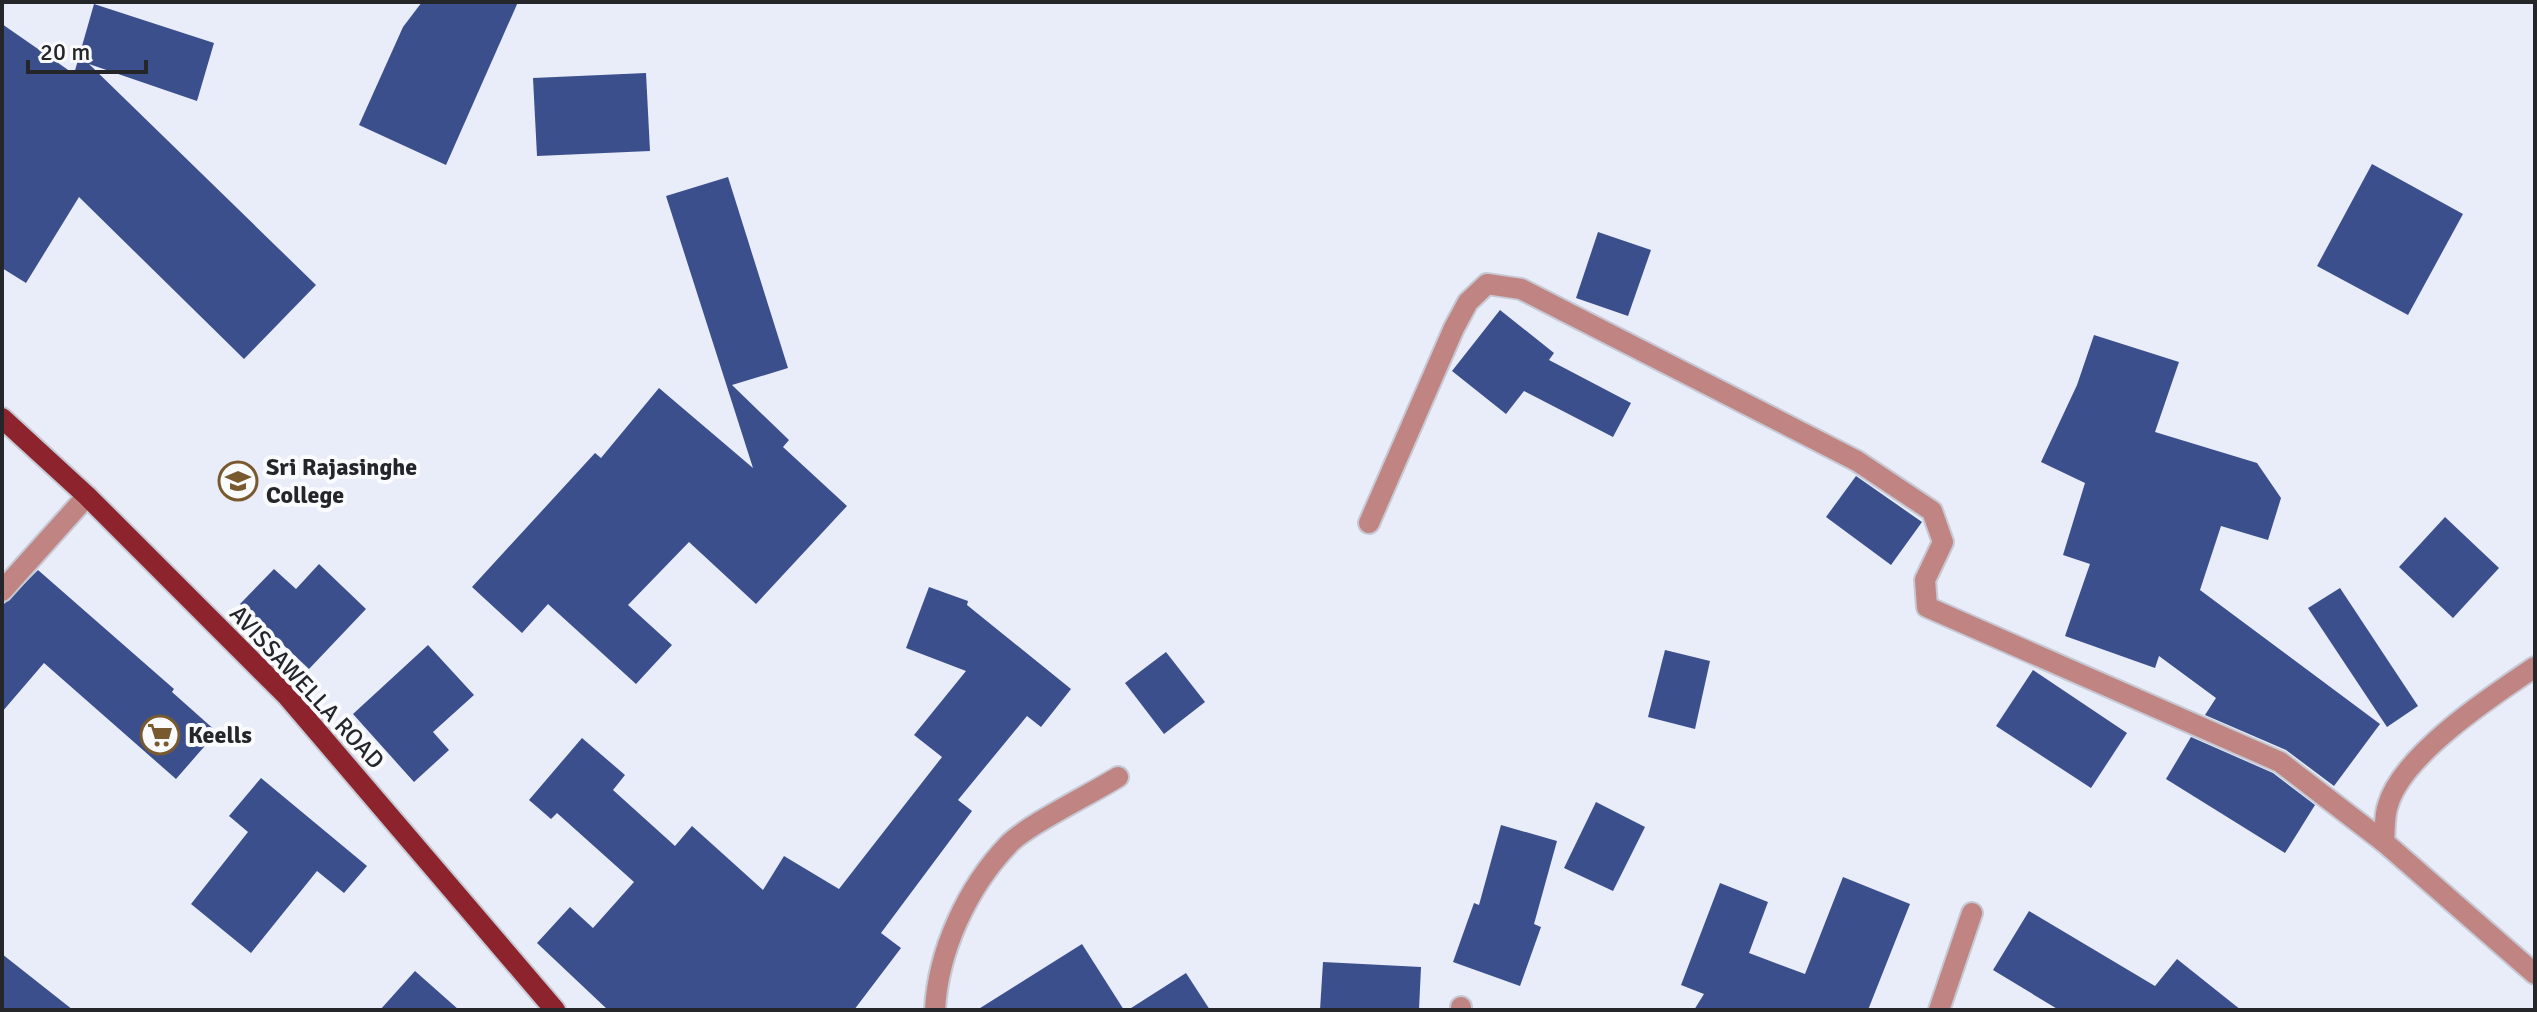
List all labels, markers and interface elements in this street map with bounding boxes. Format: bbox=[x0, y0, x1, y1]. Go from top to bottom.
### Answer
scale bar bbox=[28, 24, 146, 74]
text: 20 m bbox=[40, 37, 90, 67]
place label: Sri Rajasinghe College bbox=[266, 452, 417, 510]
school or university icon: Sri Rajasinghe College bbox=[217, 460, 259, 502]
street label: AVISSAWELLA ROAD bbox=[223, 599, 391, 775]
supermarket icon: Keells bbox=[139, 714, 181, 756]
place label: Keells bbox=[188, 720, 252, 750]

